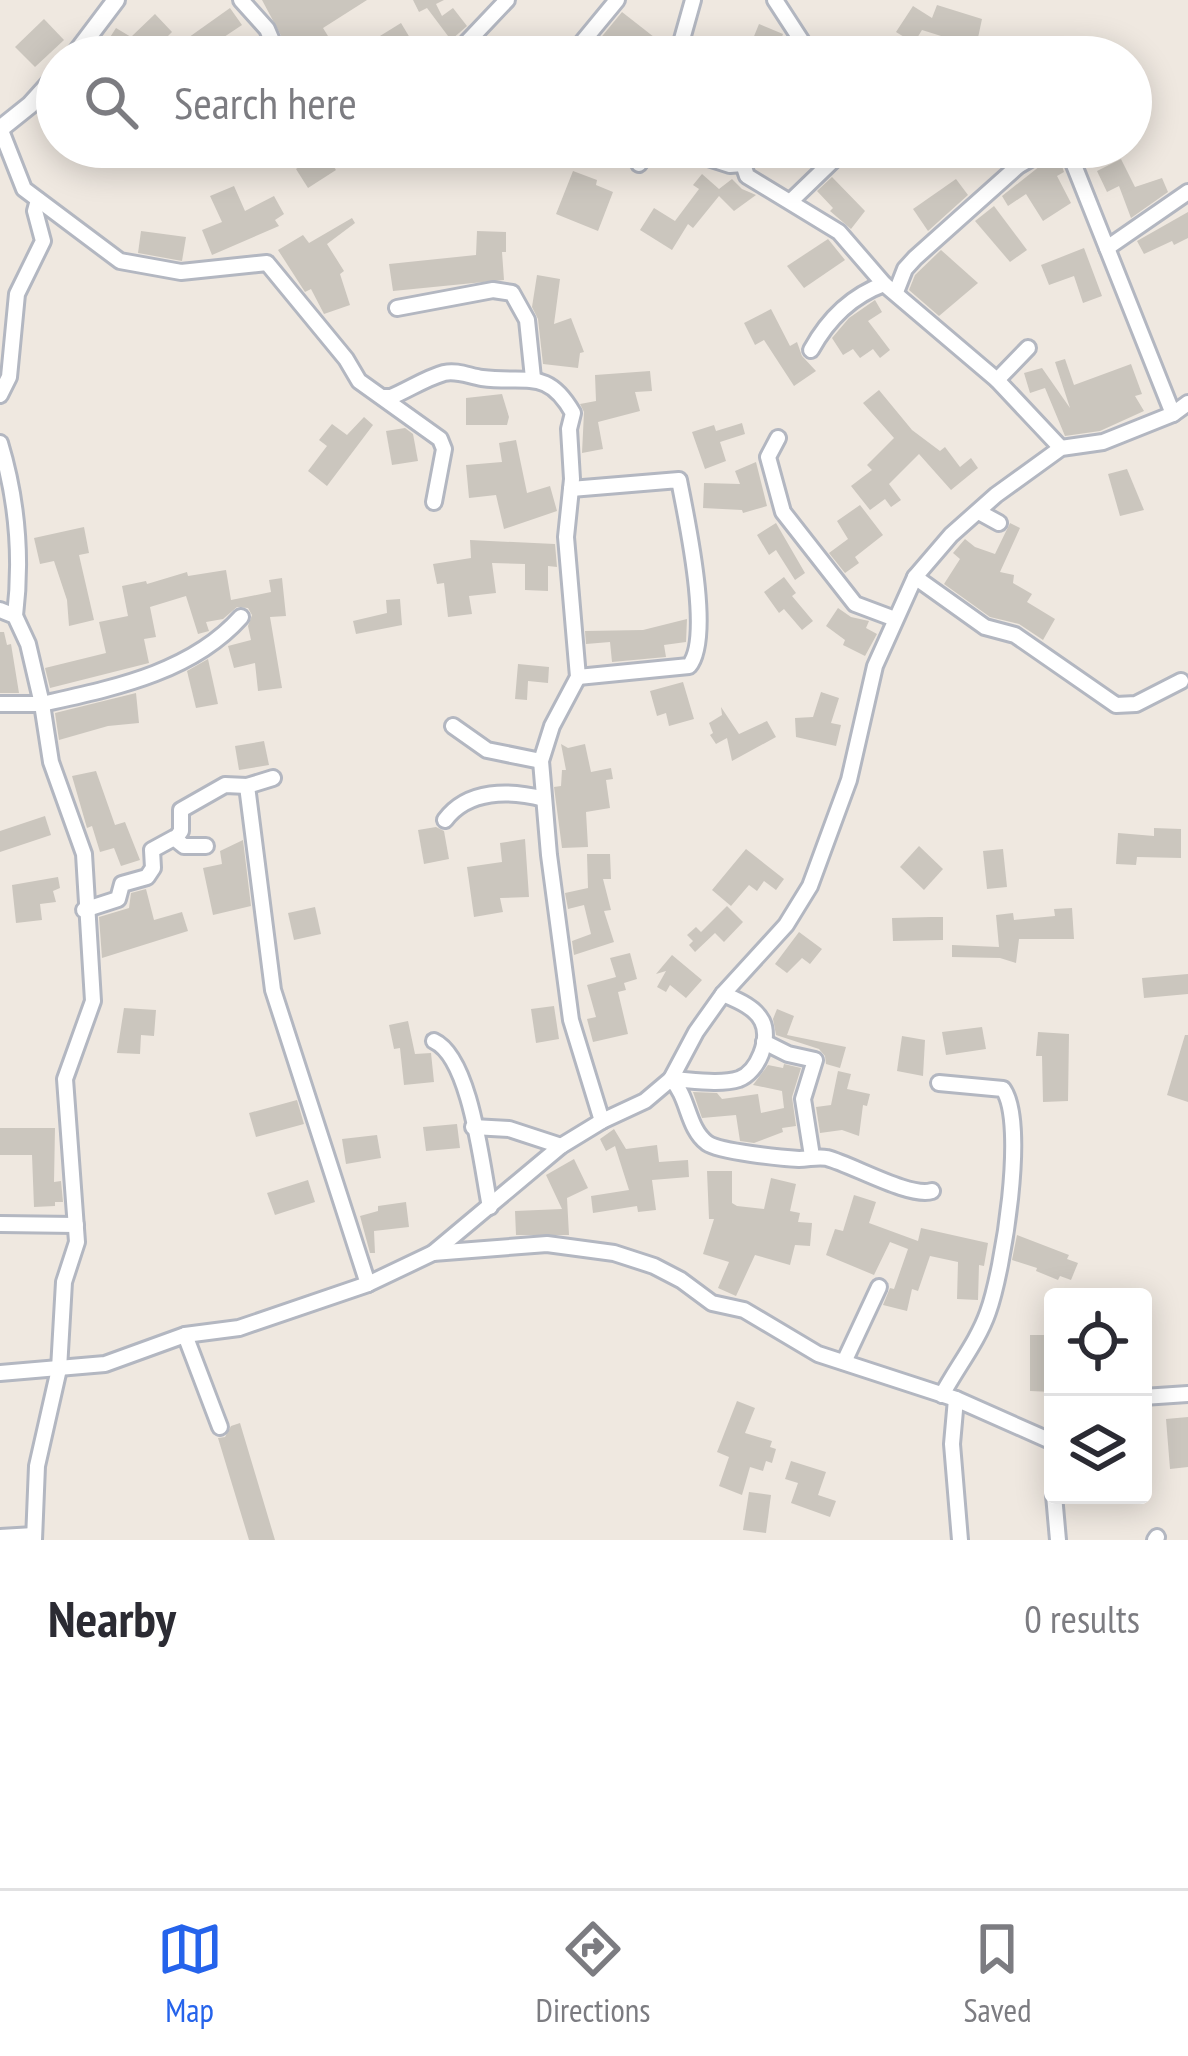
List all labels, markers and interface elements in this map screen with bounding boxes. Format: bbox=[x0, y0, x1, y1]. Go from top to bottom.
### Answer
search box bbox=[36, 36, 1152, 168]
icon: search bbox=[78, 69, 144, 135]
text: Search here bbox=[174, 73, 357, 131]
map controls bbox=[1044, 1288, 1152, 1504]
button: locate bbox=[1044, 1288, 1152, 1396]
button: layers bbox=[1044, 1396, 1152, 1504]
text: Nearby bbox=[48, 1585, 176, 1651]
text: 0 results bbox=[1024, 1593, 1140, 1644]
tab: Map bbox=[157, 1916, 223, 2031]
tab: Directions bbox=[536, 1916, 650, 2031]
tab: Saved bbox=[963, 1916, 1031, 2031]

